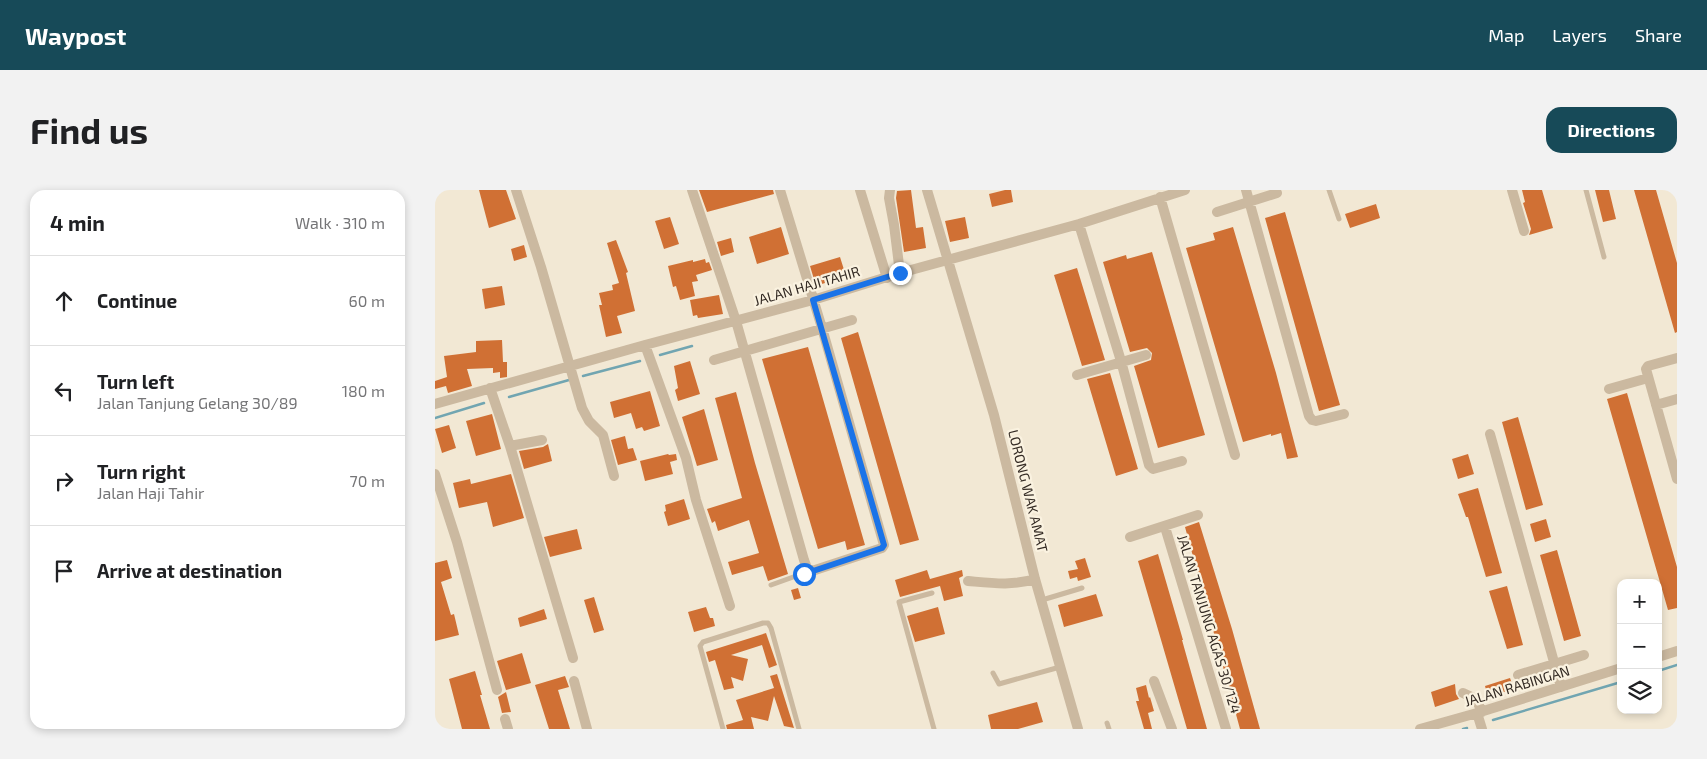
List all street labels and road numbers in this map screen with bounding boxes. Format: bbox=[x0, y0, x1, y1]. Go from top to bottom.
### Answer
street label: JALAN HAJI TAHIR bbox=[752, 262, 862, 309]
street label: LORONG WAK AMAT bbox=[1005, 428, 1052, 554]
street label: JALAN TANJUNG AGAS 30/124 bbox=[1174, 532, 1245, 715]
street label: JALAN RABINGAN bbox=[1462, 661, 1572, 710]

